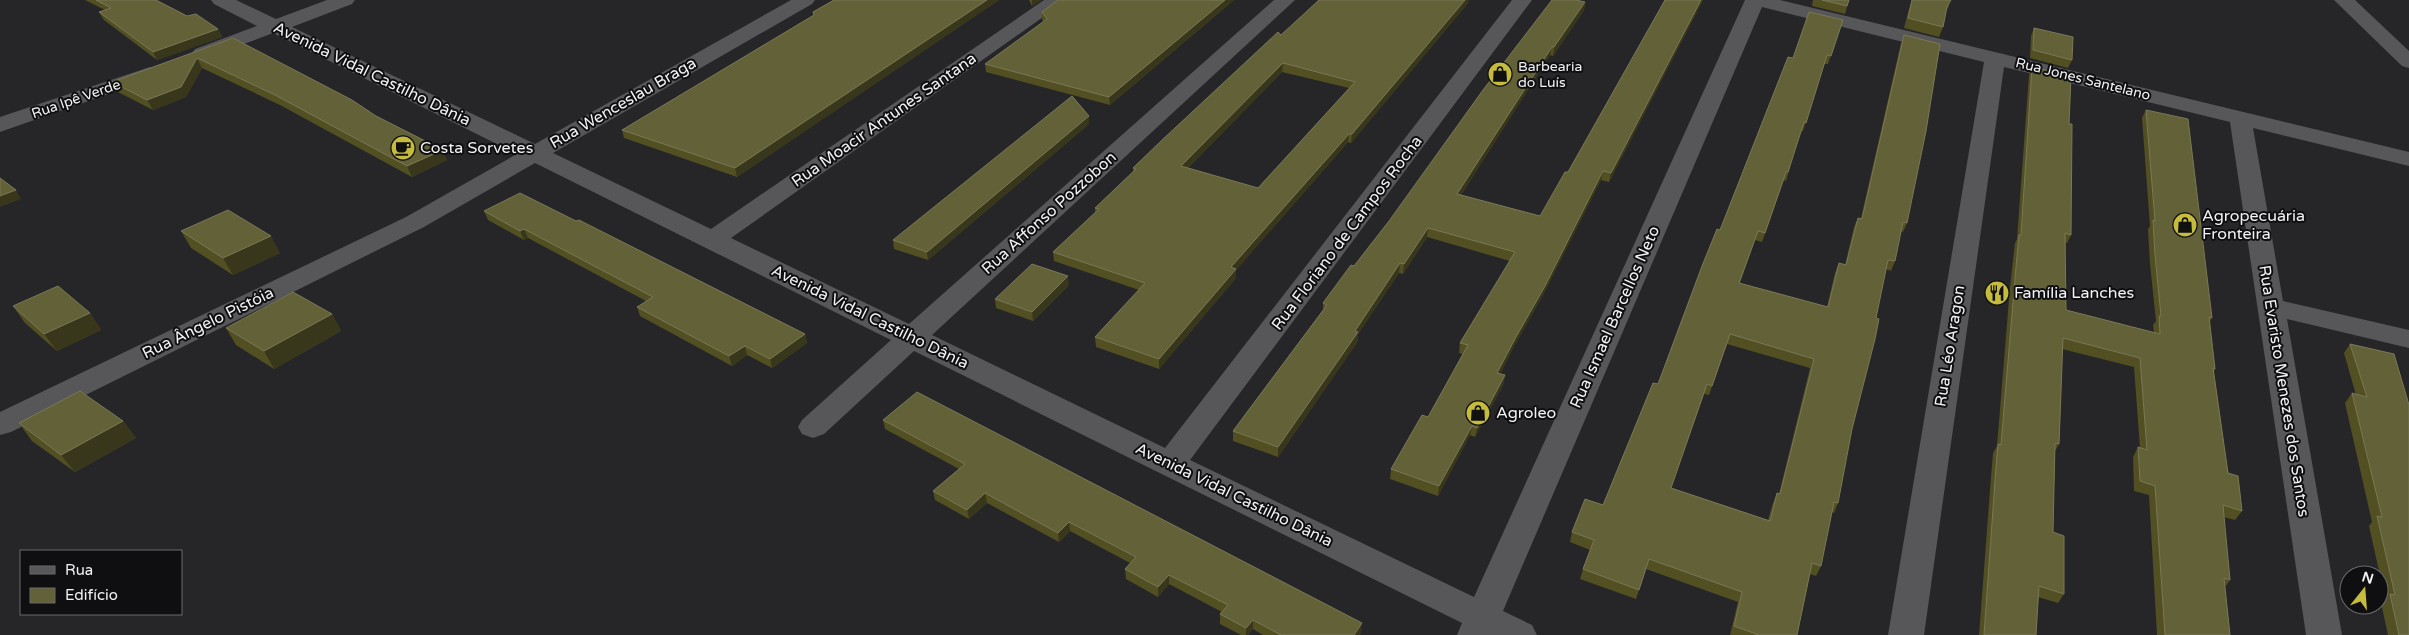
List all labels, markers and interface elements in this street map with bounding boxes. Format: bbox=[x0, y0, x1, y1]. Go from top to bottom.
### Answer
street label: Avenida Vidal Castilho Dânia bbox=[270, 17, 474, 131]
street label: Rua Moacir Antunes Santana bbox=[788, 48, 980, 192]
street label: Rua Wenceslau Braga bbox=[546, 53, 700, 153]
street label: Rua Jones Santelano bbox=[2014, 54, 2152, 104]
place label: Barbearia do Luís bbox=[1518, 58, 1582, 91]
shop icon: Barbearia do Luís bbox=[1487, 61, 1513, 87]
street label: Rua Ipê Verde bbox=[29, 76, 123, 122]
street label: Rua Floriano de Campos Rocha bbox=[1267, 132, 1427, 334]
cafe icon: Costa Sorvetes bbox=[390, 135, 416, 161]
place label: Costa Sorvetes bbox=[420, 138, 533, 158]
street label: Rua Affonso Pozzobon bbox=[978, 147, 1120, 279]
place label: Agropecuária Fronteira bbox=[2202, 206, 2305, 244]
shop icon: Agropecuária Fronteira bbox=[2172, 212, 2198, 238]
street label: Rua Ismael Barcellos Neto bbox=[1566, 223, 1664, 411]
street label: Avenida Vidal Castilho Dânia bbox=[768, 260, 972, 374]
street label: Rua Evaristo Menezes dos Santos bbox=[2254, 264, 2314, 518]
restaurant icon: Família Lanches bbox=[1984, 280, 2010, 306]
street label: Rua Ângelo Pistóia bbox=[139, 282, 277, 364]
place label: Família Lanches bbox=[2014, 283, 2134, 303]
street label: Rua Léo Aragon bbox=[1931, 284, 1969, 408]
shop icon: Agroleo bbox=[1465, 400, 1491, 426]
place label: Agroleo bbox=[1496, 403, 1556, 423]
street label: Avenida Vidal Castilho Dânia bbox=[1132, 438, 1336, 552]
legend bbox=[20, 550, 182, 615]
text: Rua bbox=[65, 561, 93, 579]
north arrow bbox=[2339, 565, 2389, 615]
text: N bbox=[2360, 568, 2376, 588]
text: Edifício bbox=[65, 586, 118, 604]

